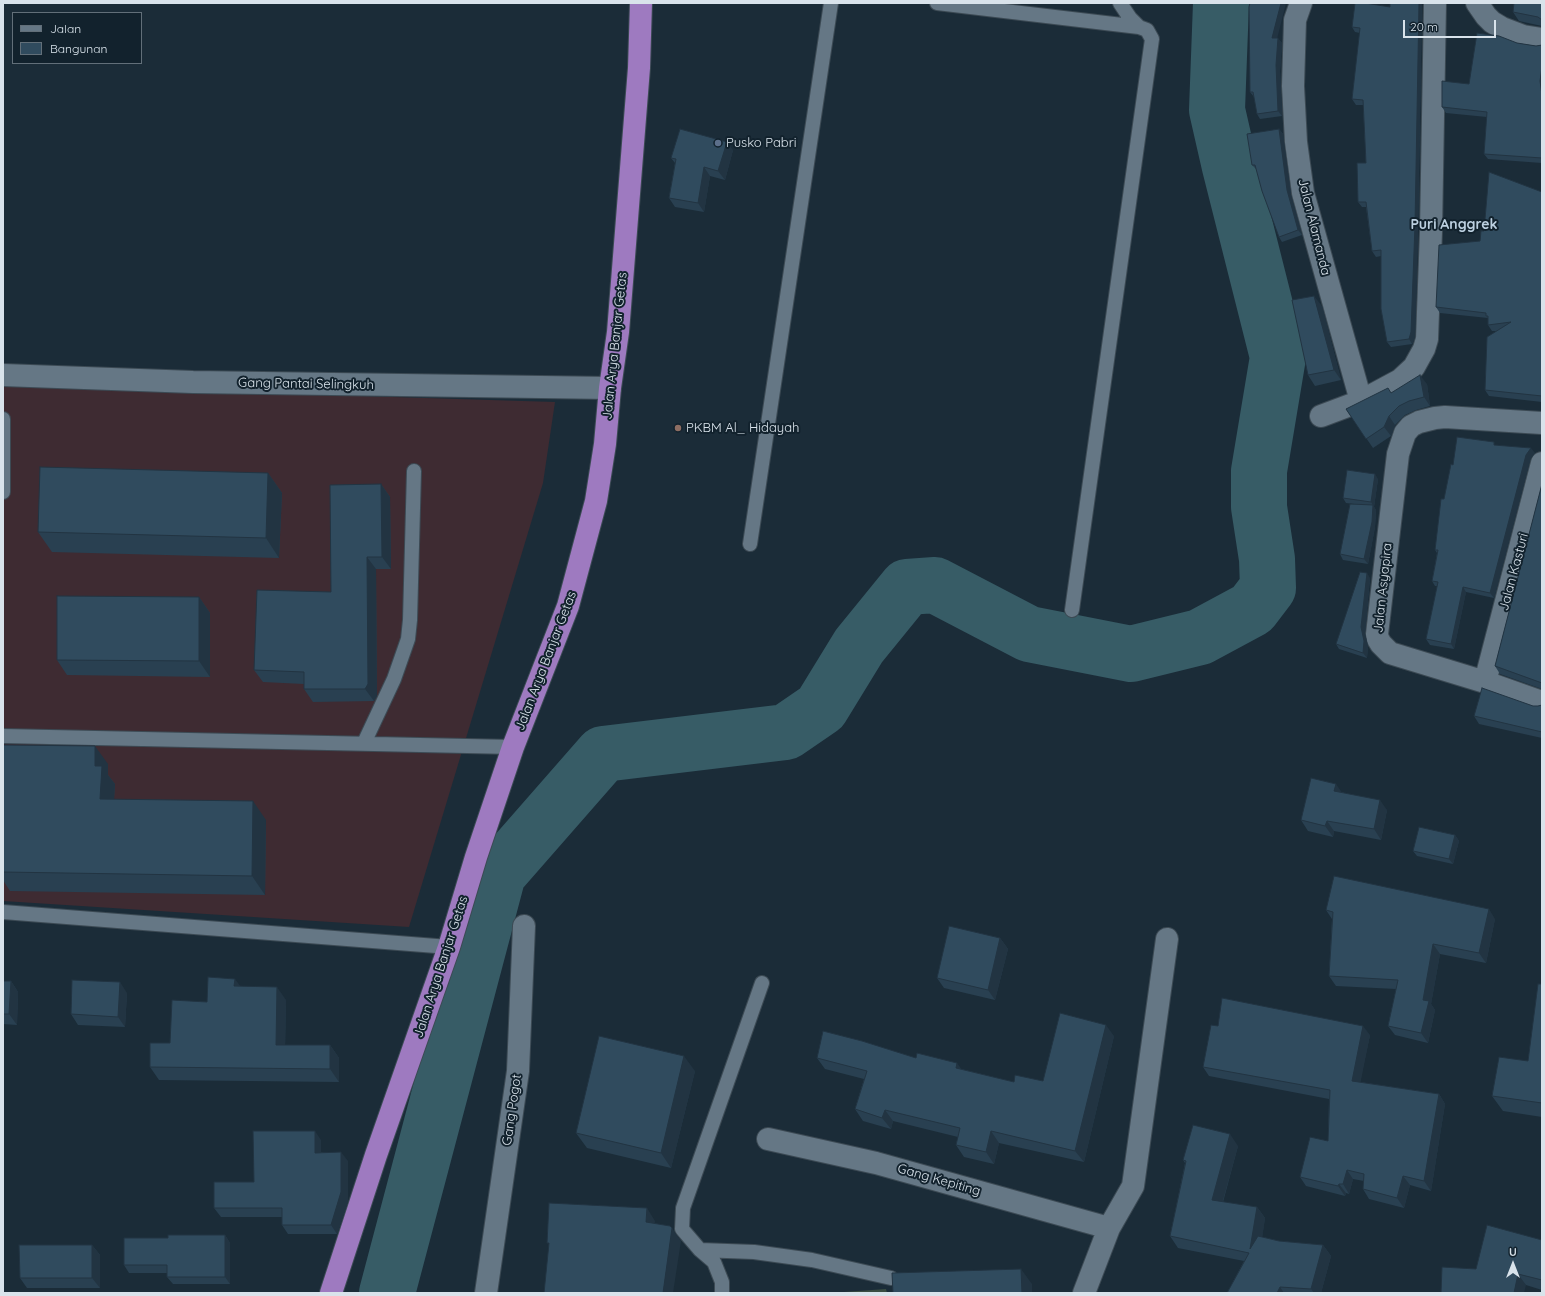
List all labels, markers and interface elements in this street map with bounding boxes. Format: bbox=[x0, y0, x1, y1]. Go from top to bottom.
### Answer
legend bbox=[12, 12, 142, 64]
scale bar bbox=[1405, 12, 1498, 38]
text: 20 m bbox=[1410, 19, 1438, 34]
text: Jalan bbox=[50, 21, 81, 36]
text: Bangunan bbox=[50, 41, 107, 56]
place label: Pusko Pabri bbox=[726, 135, 796, 151]
marker: Pusko Pabri bbox=[713, 138, 723, 148]
street label: Jalan Alamanda bbox=[1294, 177, 1334, 277]
district label: Puri Anggrek bbox=[1410, 217, 1498, 233]
street label: Jalan Arya Banjar Getas bbox=[600, 272, 630, 420]
street label: Gang Pantai Selingkuh bbox=[238, 375, 374, 393]
place label: PKBM Al_ Hidayah bbox=[686, 420, 799, 436]
marker: PKBM Al_ Hidayah bbox=[673, 423, 683, 433]
street label: Jalan Kasturi bbox=[1496, 532, 1532, 612]
street label: Jalan Asyapira bbox=[1371, 542, 1395, 634]
street label: Jalan Arya Banjar Getas bbox=[512, 589, 580, 733]
street label: Jalan Arya Banjar Getas bbox=[411, 894, 471, 1040]
street label: Gang Pogot bbox=[499, 1073, 525, 1147]
street label: Gang Kepiting bbox=[896, 1161, 982, 1199]
north arrow bbox=[1493, 1244, 1533, 1284]
text: U bbox=[1509, 1245, 1517, 1259]

